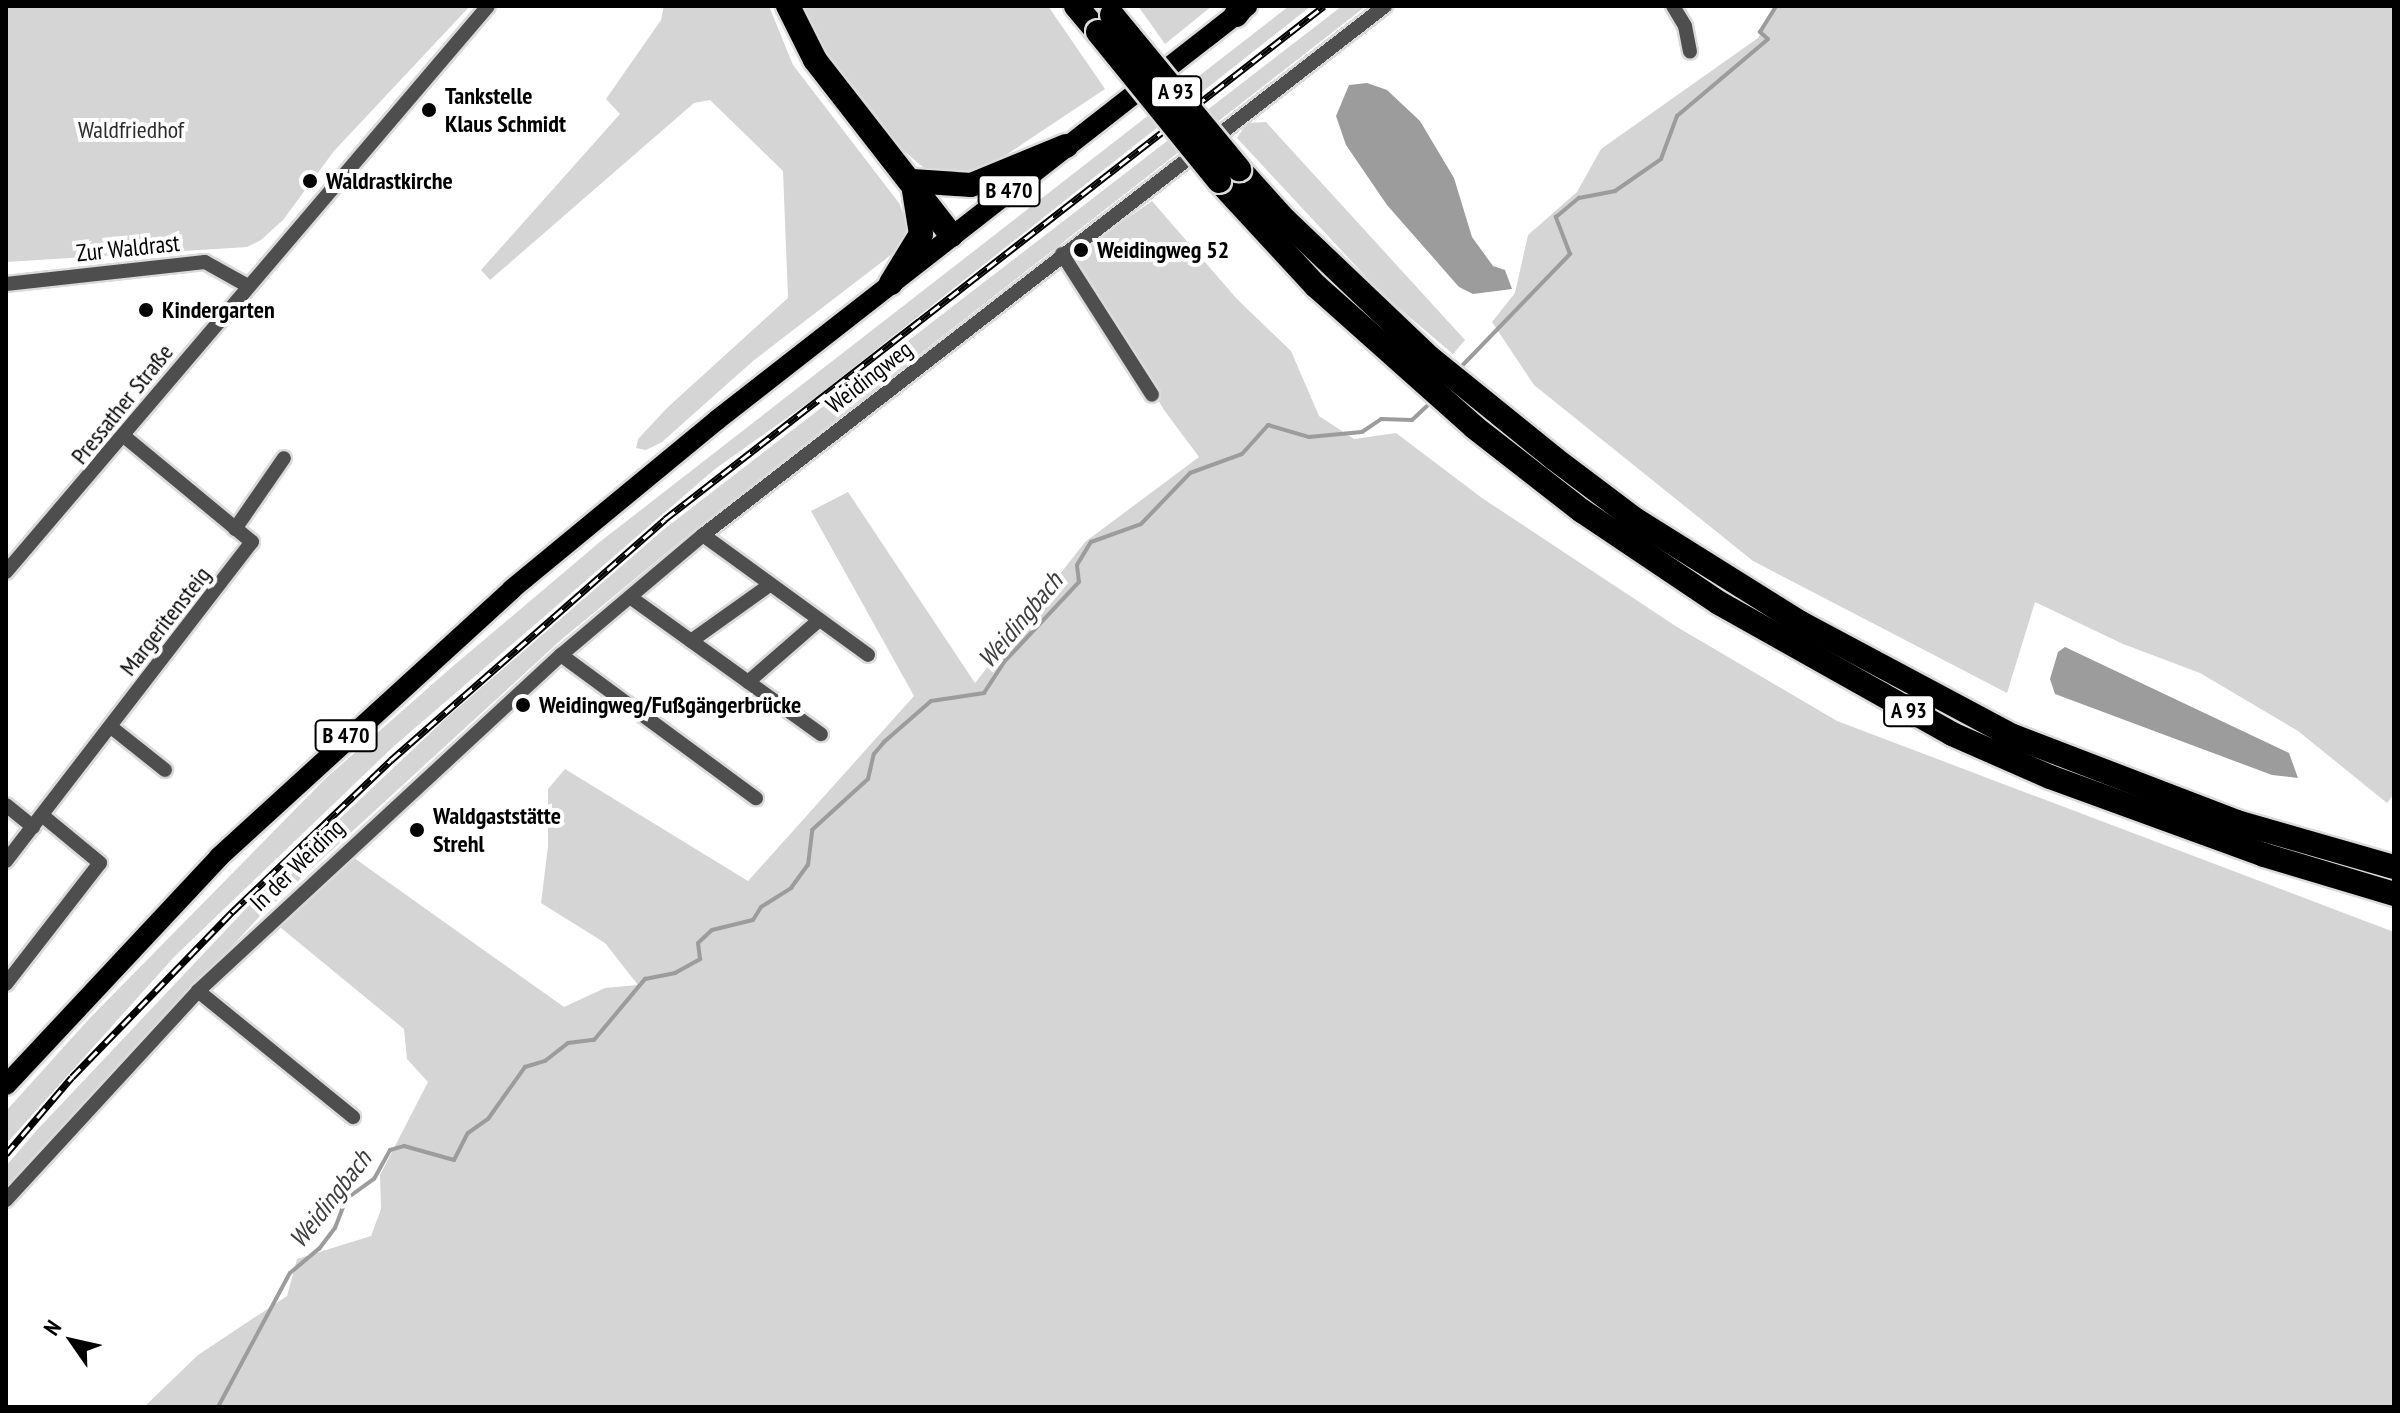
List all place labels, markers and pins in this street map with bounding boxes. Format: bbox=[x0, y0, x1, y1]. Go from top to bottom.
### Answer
place label: Tankstelle Klaus Schmidt bbox=[445, 82, 566, 138]
marker: Tankstelle Klaus Schmidt bbox=[420, 101, 438, 119]
place label: Waldrastkirche bbox=[326, 167, 453, 195]
marker: Waldrastkirche bbox=[301, 172, 319, 190]
place label: Weidingweg 52 bbox=[1097, 236, 1229, 264]
marker: Weidingweg 52 bbox=[1072, 241, 1090, 259]
place label: Kindergarten bbox=[162, 296, 275, 324]
marker: Kindergarten bbox=[137, 301, 155, 319]
place label: Weidingweg/Fußgängerbrücke bbox=[539, 691, 801, 719]
marker: Weidingweg/Fußgängerbrücke bbox=[514, 696, 532, 714]
place label: Waldgaststätte Strehl bbox=[433, 802, 561, 858]
marker: Waldgaststätte Strehl bbox=[408, 821, 426, 839]

